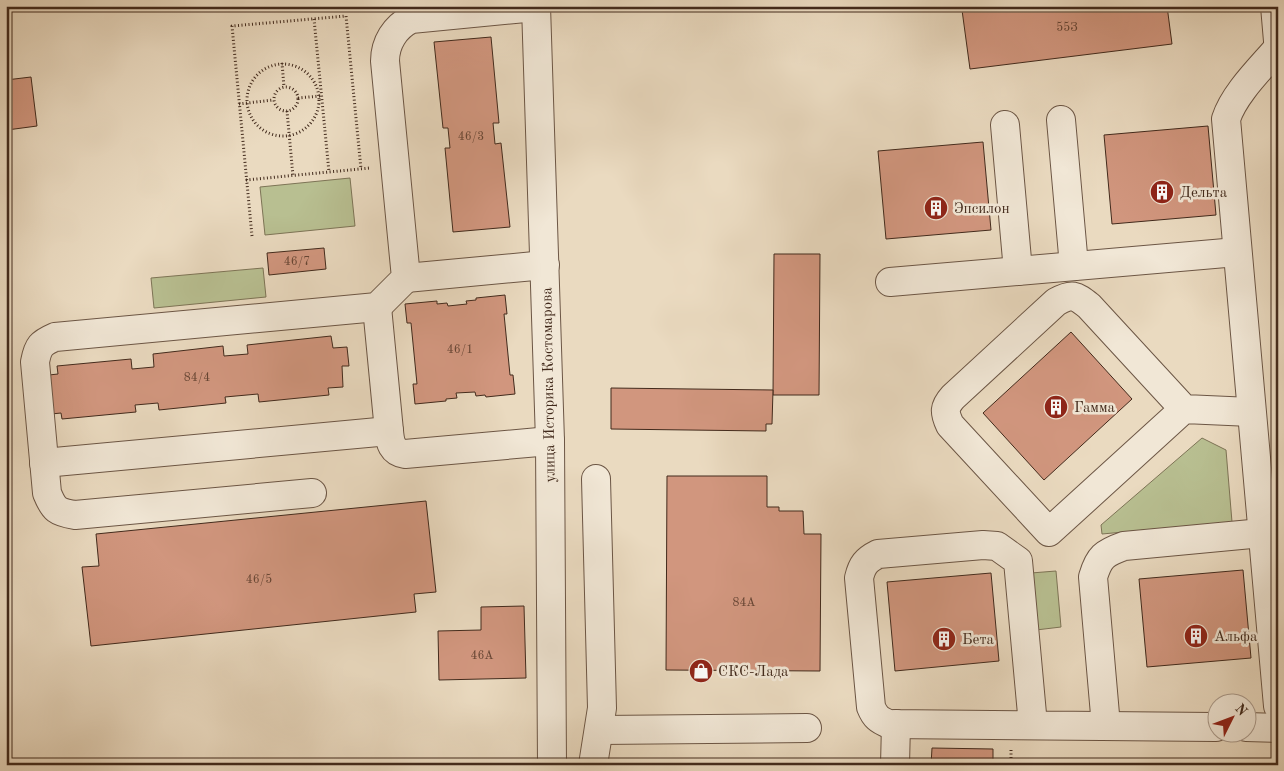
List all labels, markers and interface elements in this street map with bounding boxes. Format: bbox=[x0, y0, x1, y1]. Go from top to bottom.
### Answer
house number: 55З bbox=[1056, 21, 1078, 34]
house number: 46/3 bbox=[458, 131, 484, 143]
building icon: Дельта bbox=[1149, 179, 1175, 205]
place label: Дельта bbox=[1180, 186, 1228, 201]
building icon: Эпсилон bbox=[923, 195, 949, 221]
place label: Эпсилон bbox=[954, 202, 1010, 217]
house number: 46/7 bbox=[284, 256, 310, 268]
street label: улица Историка Костомарова bbox=[540, 287, 559, 483]
house number: 46/1 bbox=[447, 344, 473, 356]
house number: 84/4 bbox=[184, 372, 210, 384]
building icon: Гамма bbox=[1043, 394, 1069, 420]
place label: Гамма bbox=[1074, 401, 1116, 416]
house number: 46/5 bbox=[246, 573, 272, 586]
house number: 84А bbox=[732, 597, 756, 609]
building icon: Альфа bbox=[1183, 623, 1209, 649]
building icon: Бета bbox=[931, 626, 957, 652]
place label: Альфа bbox=[1214, 630, 1258, 645]
place label: Бета bbox=[962, 633, 995, 648]
house number: 46А bbox=[470, 650, 494, 662]
shop icon: СКС-Лада bbox=[688, 658, 714, 684]
place label: СКС-Лада bbox=[718, 665, 789, 680]
north arrow bbox=[1206, 694, 1256, 744]
text: N bbox=[1232, 701, 1250, 719]

